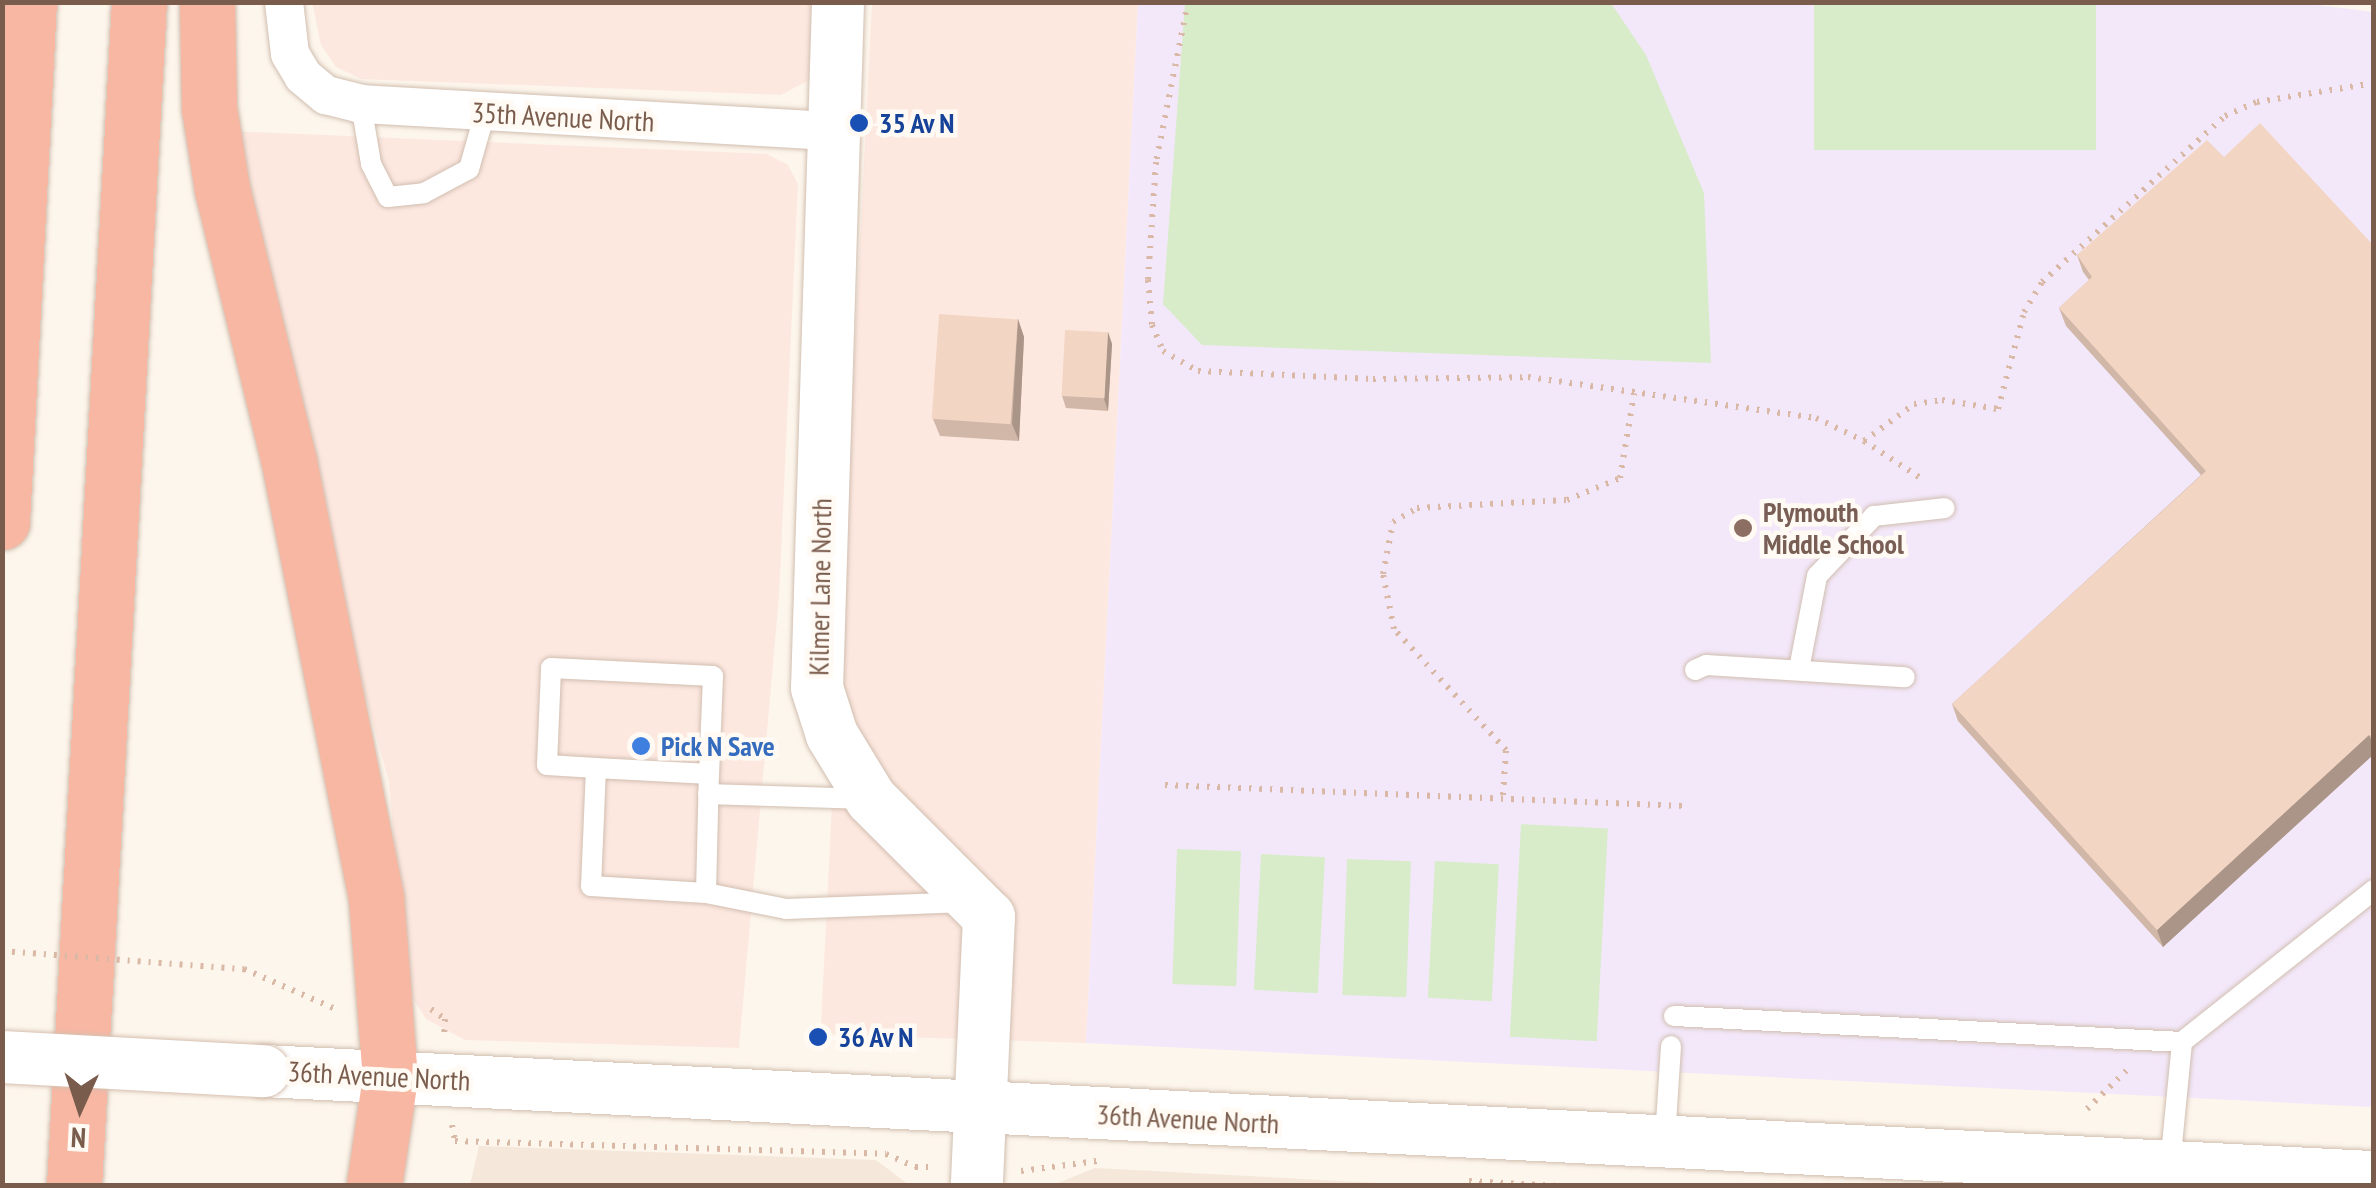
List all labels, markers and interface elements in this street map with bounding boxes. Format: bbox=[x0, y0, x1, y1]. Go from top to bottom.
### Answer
street label: 35th Avenue North bbox=[471, 95, 655, 139]
place label: 35 Av N bbox=[879, 106, 956, 140]
marker: 35 Av N bbox=[848, 112, 870, 134]
place label: Plymouth Middle School bbox=[1763, 495, 1904, 561]
street label: Kilmer Lane North bbox=[802, 498, 838, 676]
marker: Plymouth Middle School bbox=[1732, 517, 1754, 539]
place label: Pick N Save bbox=[661, 729, 775, 763]
marker: Pick N Save bbox=[630, 735, 652, 757]
place label: 36 Av N bbox=[838, 1020, 915, 1054]
marker: 36 Av N bbox=[807, 1026, 829, 1048]
street label: 36th Avenue North bbox=[287, 1054, 471, 1098]
north arrow bbox=[30, 1058, 130, 1158]
street label: 36th Avenue North bbox=[1096, 1097, 1280, 1141]
text: N bbox=[70, 1120, 87, 1157]

